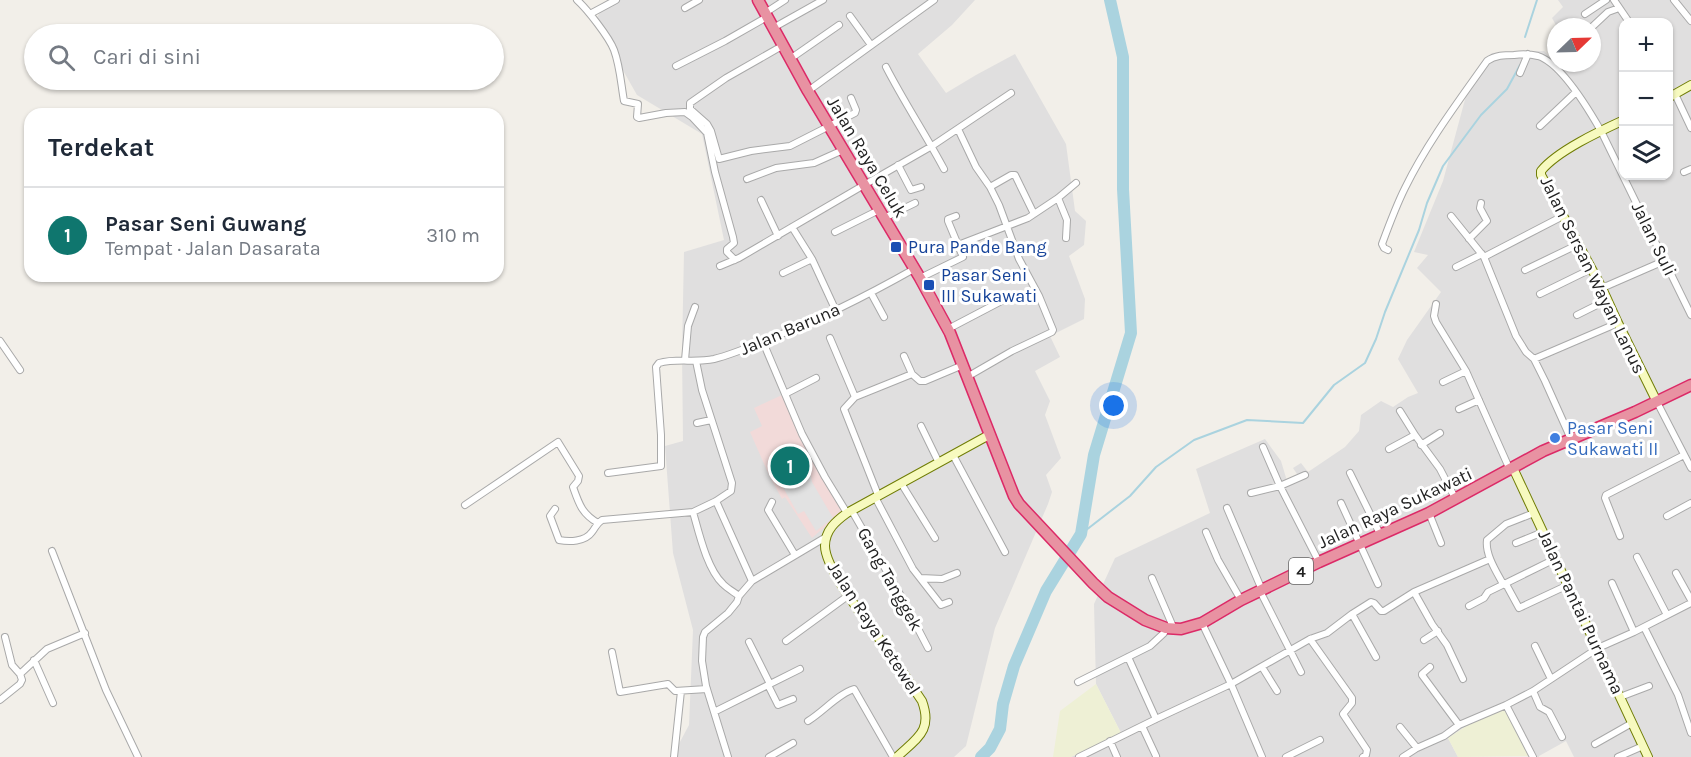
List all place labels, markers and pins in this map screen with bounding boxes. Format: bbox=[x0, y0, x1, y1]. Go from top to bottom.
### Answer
place label: Pura Pande Bang bbox=[908, 236, 1047, 258]
marker: Pura Pande Bang bbox=[889, 240, 903, 254]
place label: Pasar Seni III Sukawati bbox=[941, 264, 1037, 307]
marker: Pasar Seni III Sukawati bbox=[922, 278, 936, 292]
place label: Pasar Seni Sukawati II bbox=[1567, 417, 1658, 460]
marker: Pasar Seni Sukawati II bbox=[1548, 431, 1562, 445]
pin: 1 bbox=[770, 444, 810, 488]

